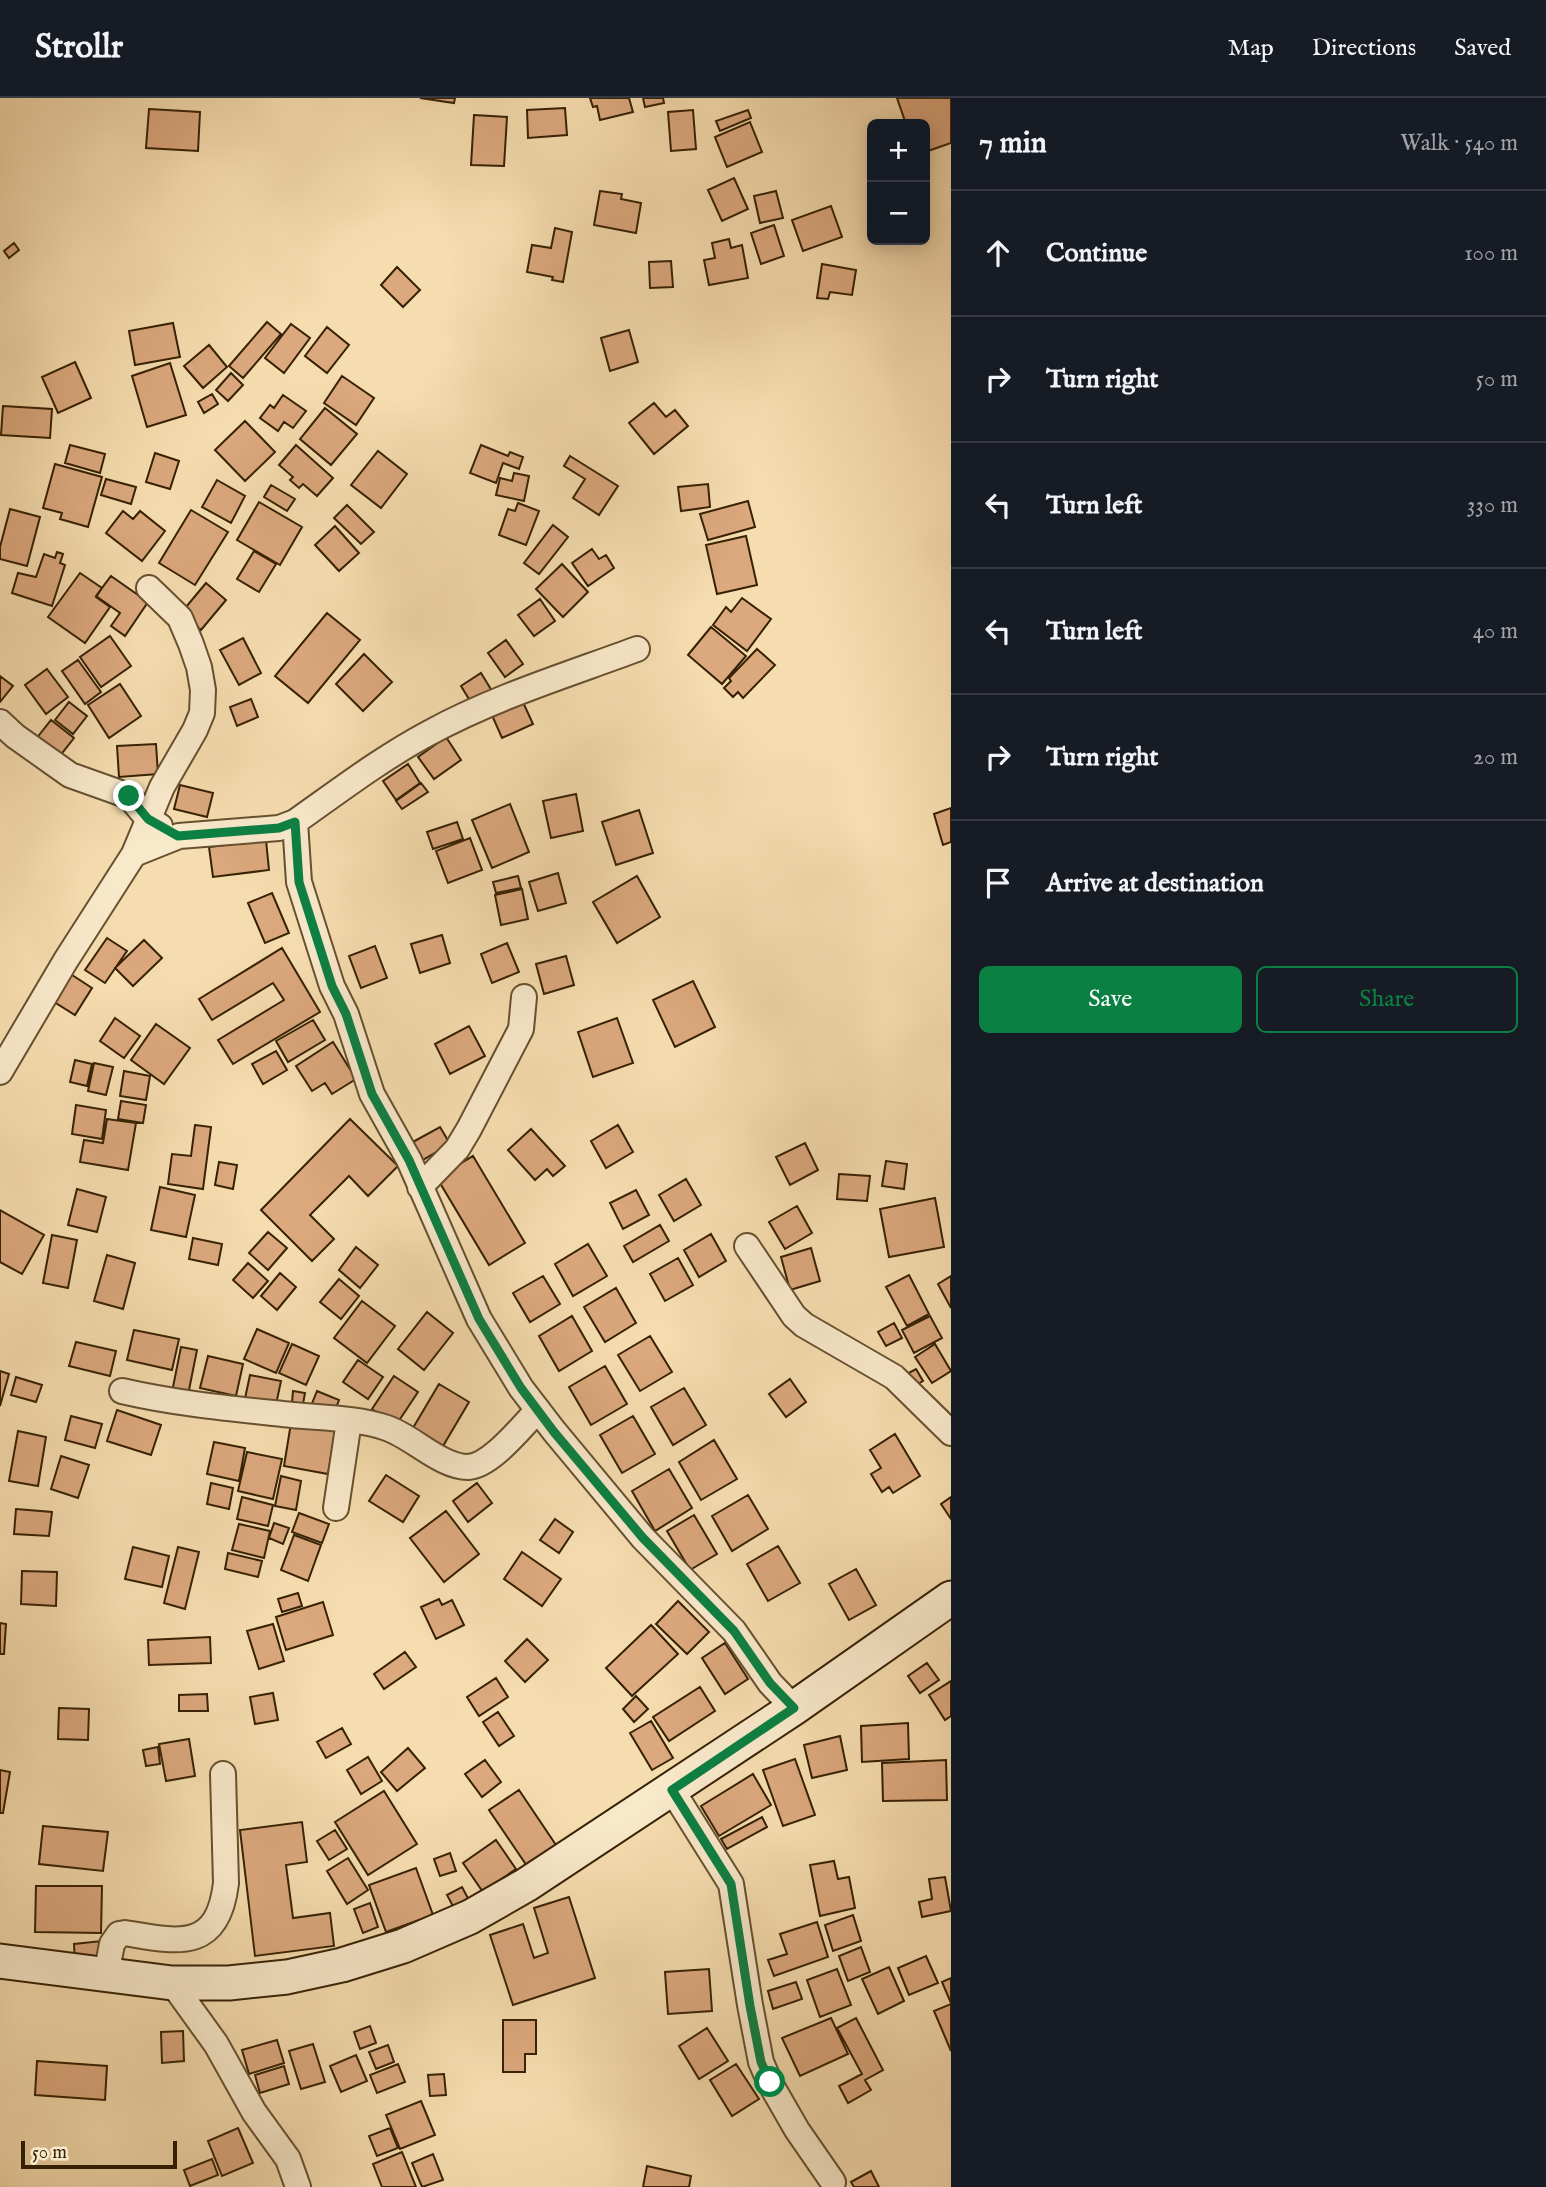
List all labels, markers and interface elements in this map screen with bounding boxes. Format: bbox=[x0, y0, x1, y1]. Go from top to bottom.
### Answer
text: Strollr bbox=[35, 27, 123, 69]
text: Map bbox=[1228, 33, 1274, 64]
text: Directions bbox=[1312, 33, 1416, 64]
text: Saved bbox=[1454, 33, 1511, 64]
map controls bbox=[867, 119, 930, 245]
button: + bbox=[867, 119, 930, 182]
text: 7 min bbox=[979, 125, 1047, 163]
text: Walk · 540 m bbox=[1400, 129, 1518, 158]
button: − bbox=[867, 182, 930, 245]
icon: ahead bbox=[979, 234, 1017, 272]
text: Continue bbox=[1046, 237, 1147, 270]
text: 100 m bbox=[1464, 239, 1518, 268]
icon: right bbox=[979, 360, 1017, 398]
text: Turn right bbox=[1046, 363, 1159, 396]
text: 50 m bbox=[1476, 365, 1518, 394]
icon: left bbox=[979, 486, 1017, 524]
text: Turn left bbox=[1046, 489, 1143, 522]
text: 330 m bbox=[1467, 491, 1518, 520]
icon: left bbox=[979, 612, 1017, 650]
text: Turn left bbox=[1046, 615, 1143, 648]
text: 40 m bbox=[1473, 617, 1518, 646]
icon: right bbox=[979, 738, 1017, 776]
text: Turn right bbox=[1046, 741, 1159, 774]
text: 20 m bbox=[1473, 743, 1518, 772]
route end bbox=[113, 780, 144, 811]
icon: arrive bbox=[979, 864, 1017, 902]
text: Arrive at destination bbox=[1046, 867, 1264, 900]
button: Save bbox=[979, 966, 1242, 1033]
button: Share bbox=[1256, 966, 1518, 1033]
route start bbox=[754, 2066, 785, 2097]
scale bar bbox=[21, 2138, 177, 2170]
text: 50 m bbox=[32, 2141, 67, 2165]

